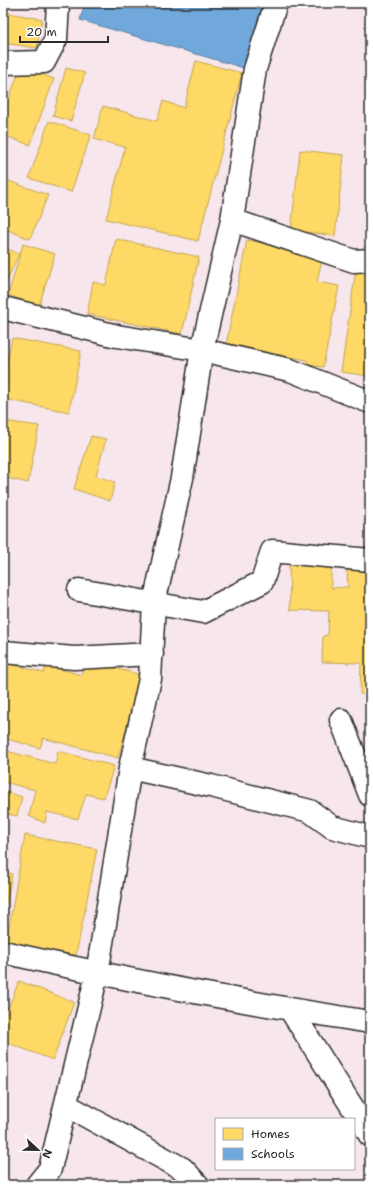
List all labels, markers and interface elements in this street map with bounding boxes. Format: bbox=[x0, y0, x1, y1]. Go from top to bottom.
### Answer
scale bar bbox=[20, 18, 108, 44]
text: 20 m bbox=[26, 24, 57, 40]
legend bbox=[215, 1118, 355, 1170]
text: Homes bbox=[251, 1126, 290, 1142]
north arrow bbox=[18, 1130, 58, 1170]
text: Schools bbox=[251, 1146, 295, 1162]
text: N bbox=[38, 1147, 55, 1161]

